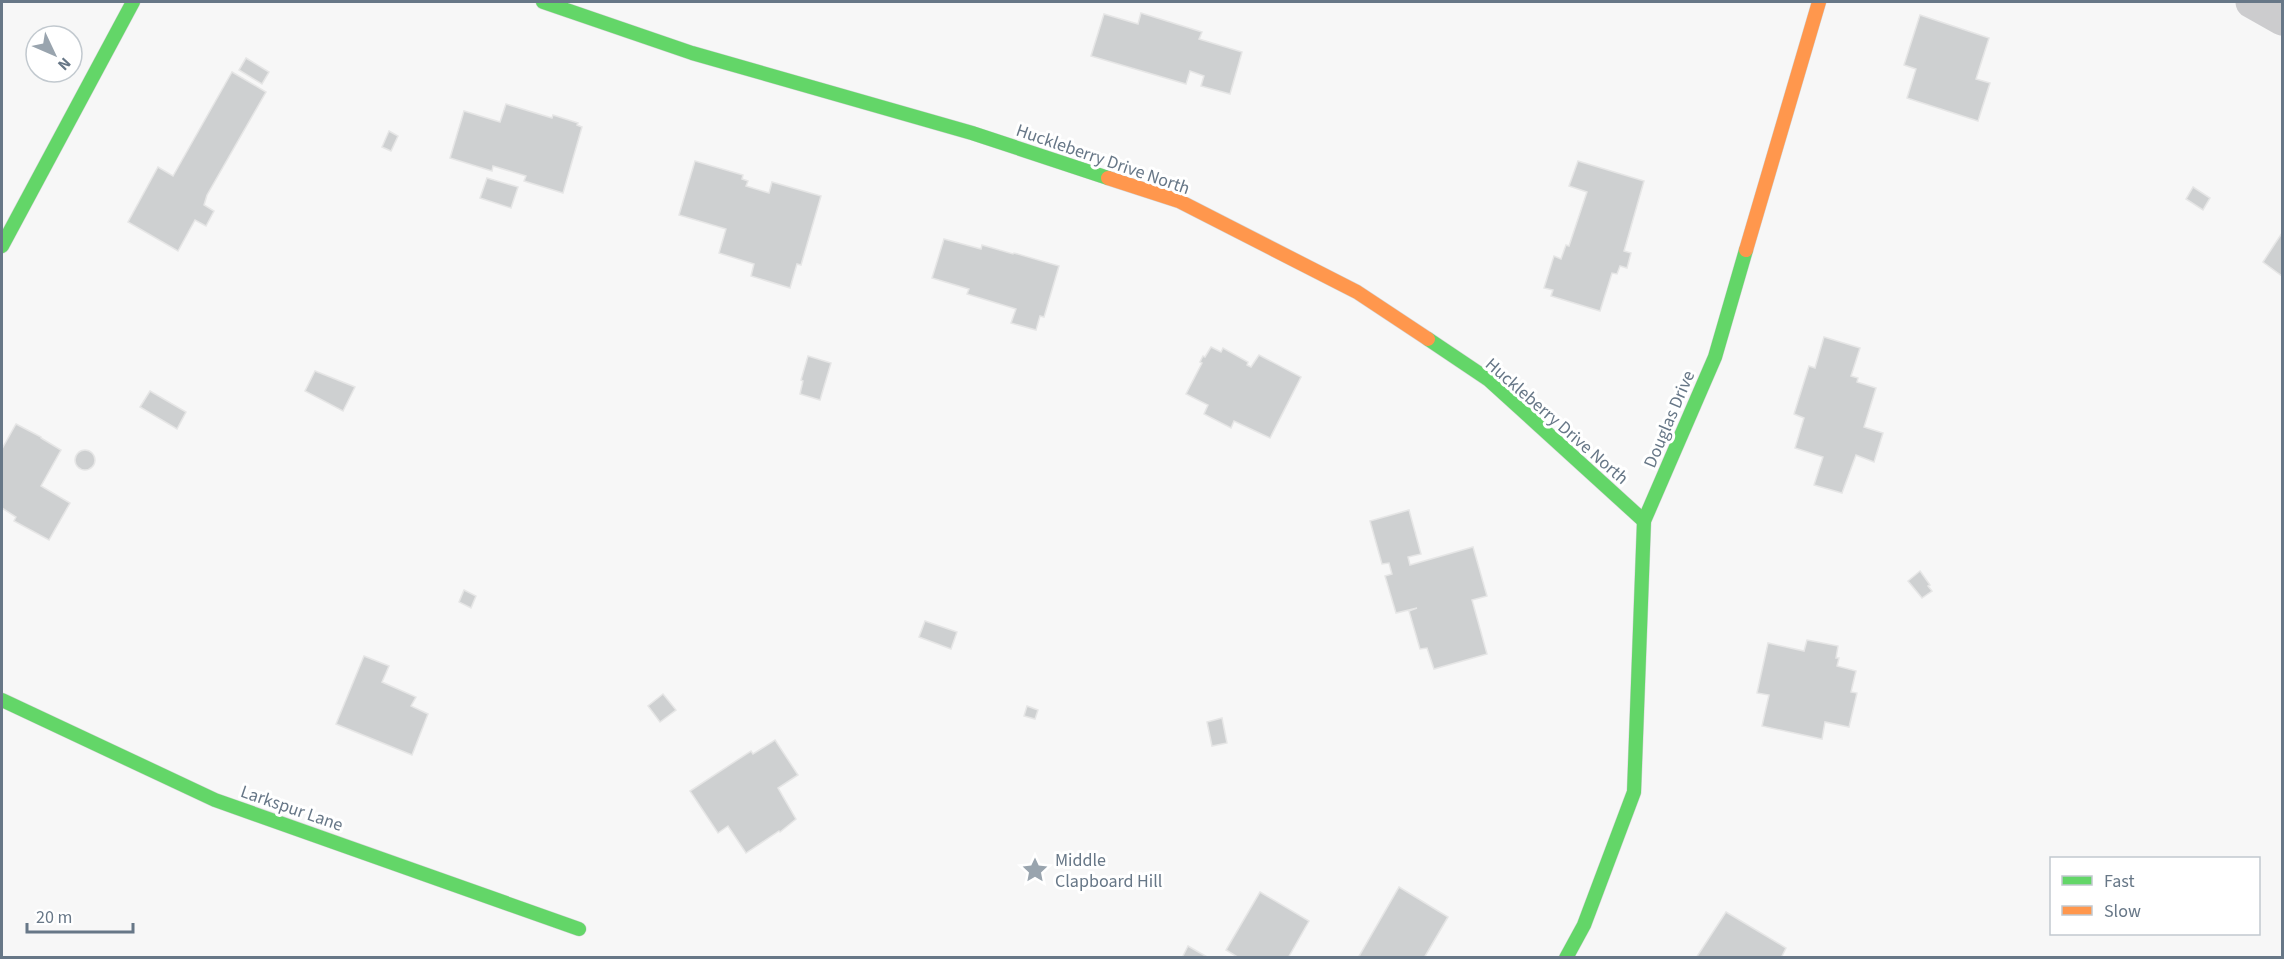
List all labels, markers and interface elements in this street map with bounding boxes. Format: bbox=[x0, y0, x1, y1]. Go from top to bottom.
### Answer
north arrow bbox=[24, 24, 84, 84]
text: N bbox=[52, 52, 76, 75]
street label: Huckleberry Drive North bbox=[1013, 118, 1193, 201]
street label: Huckleberry Drive North bbox=[1480, 352, 1634, 491]
street label: Douglas Drive bbox=[1638, 367, 1701, 472]
street label: Larkspur Lane bbox=[237, 779, 346, 838]
place label: Middle Clapboard Hill bbox=[1055, 848, 1162, 894]
place icon: Middle Clapboard Hill bbox=[1020, 855, 1050, 885]
legend bbox=[2050, 857, 2260, 935]
text: Fast bbox=[2104, 869, 2135, 894]
scale bar bbox=[27, 896, 134, 934]
text: Slow bbox=[2104, 899, 2141, 924]
text: 20 m bbox=[36, 905, 72, 930]

